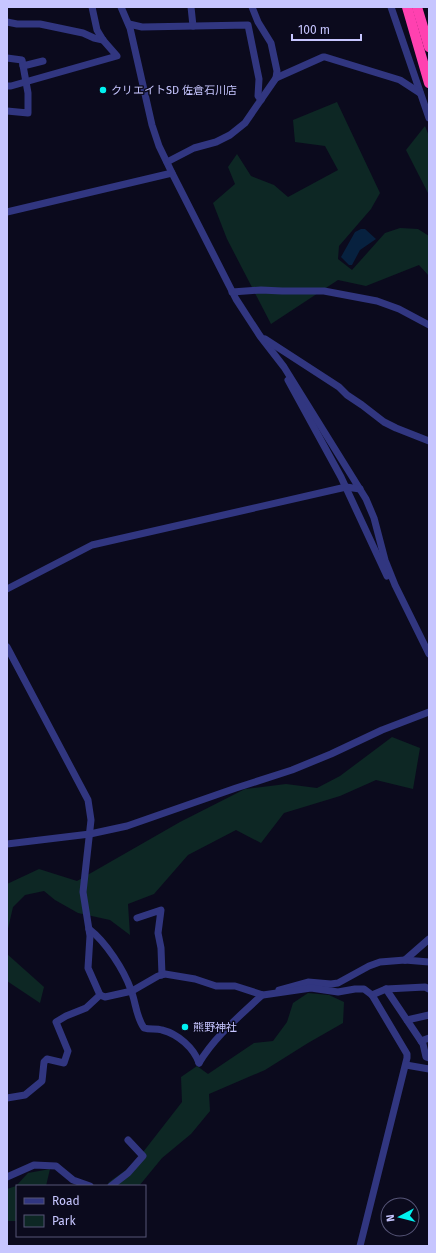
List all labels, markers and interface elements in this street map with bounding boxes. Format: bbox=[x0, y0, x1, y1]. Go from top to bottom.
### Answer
scale bar bbox=[292, 16, 361, 42]
text: 100 m bbox=[298, 23, 330, 37]
place label: クリエイトSD 佐倉石川店 bbox=[111, 84, 237, 97]
marker: クリエイトSD 佐倉石川店 bbox=[98, 85, 108, 95]
place label: 熊野神社 bbox=[193, 1021, 237, 1034]
marker: 熊野神社 bbox=[180, 1022, 190, 1032]
legend bbox=[16, 1185, 146, 1237]
text: Road bbox=[52, 1194, 80, 1208]
north arrow bbox=[380, 1197, 420, 1237]
text: Park bbox=[52, 1214, 76, 1228]
text: N bbox=[384, 1214, 397, 1223]

